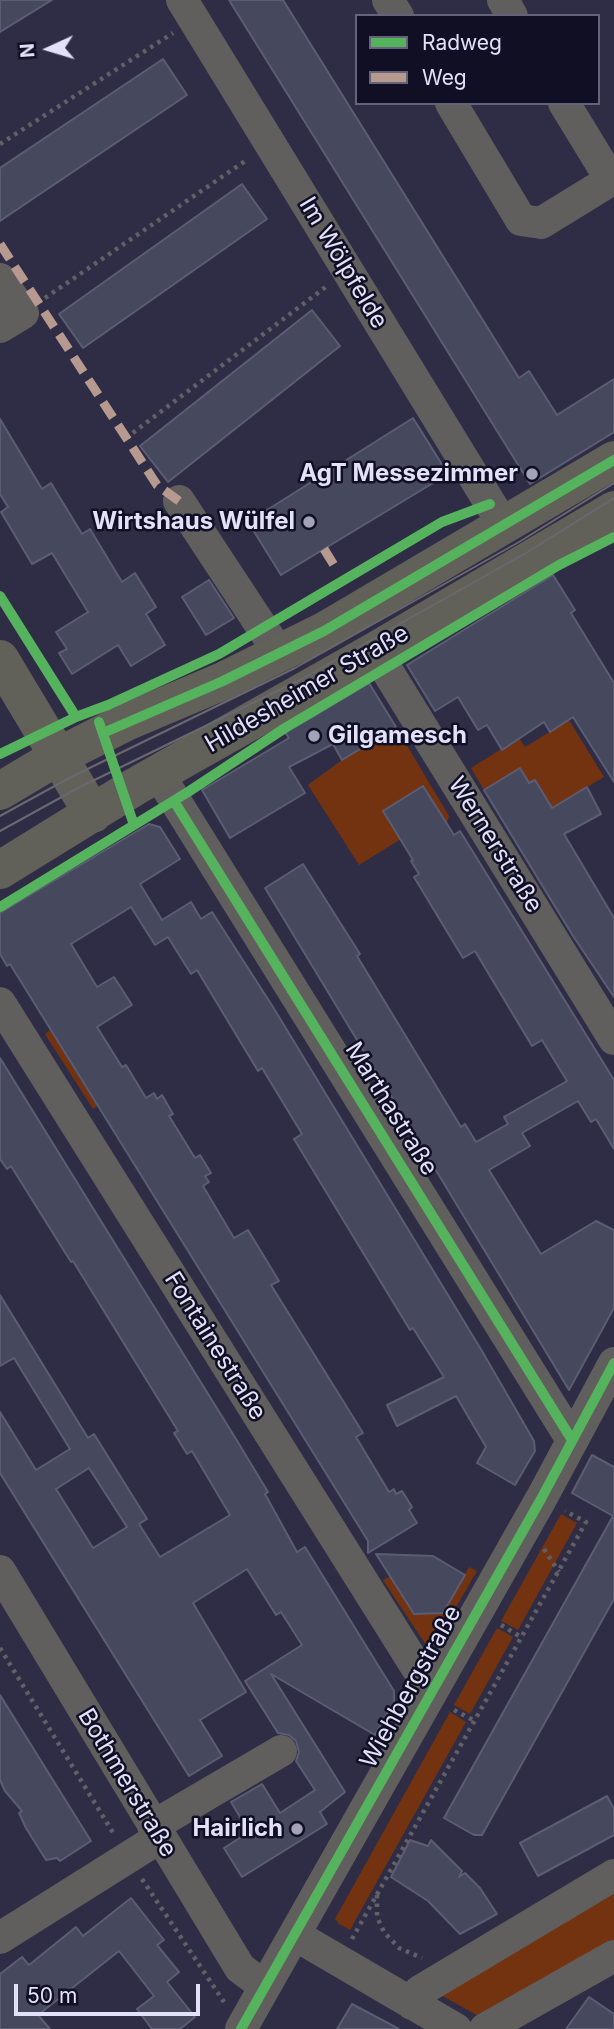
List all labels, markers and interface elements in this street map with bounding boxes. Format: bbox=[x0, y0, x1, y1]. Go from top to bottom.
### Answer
north arrow bbox=[14, 14, 84, 84]
legend bbox=[355, 14, 600, 105]
text: Radweg bbox=[422, 30, 502, 55]
text: N bbox=[16, 42, 40, 59]
text: Weg bbox=[422, 65, 467, 90]
street label: Im Wölpfelde bbox=[292, 192, 394, 334]
place label: AgT Messezimmer bbox=[300, 460, 518, 488]
marker: AgT Messezimmer bbox=[524, 466, 540, 482]
place label: Wirtshaus Wülfel bbox=[92, 508, 295, 536]
marker: Wirtshaus Wülfel bbox=[301, 514, 317, 530]
street label: Hildesheimer Straße bbox=[200, 619, 414, 759]
place label: Gilgamesch bbox=[328, 722, 467, 750]
marker: Gilgamesch bbox=[306, 728, 322, 744]
street label: Wernerstraße bbox=[442, 772, 548, 918]
street label: Marthastraße bbox=[339, 1037, 443, 1181]
street label: Fontainestraße bbox=[158, 1267, 272, 1425]
street label: Wiehbergstraße bbox=[354, 1601, 468, 1773]
street label: Bothmerstraße bbox=[71, 1704, 183, 1862]
place label: Hairlich bbox=[192, 1815, 283, 1843]
marker: Hairlich bbox=[289, 1821, 305, 1837]
scale bar bbox=[18, 1969, 203, 2013]
text: 50 m bbox=[27, 1983, 77, 2008]

